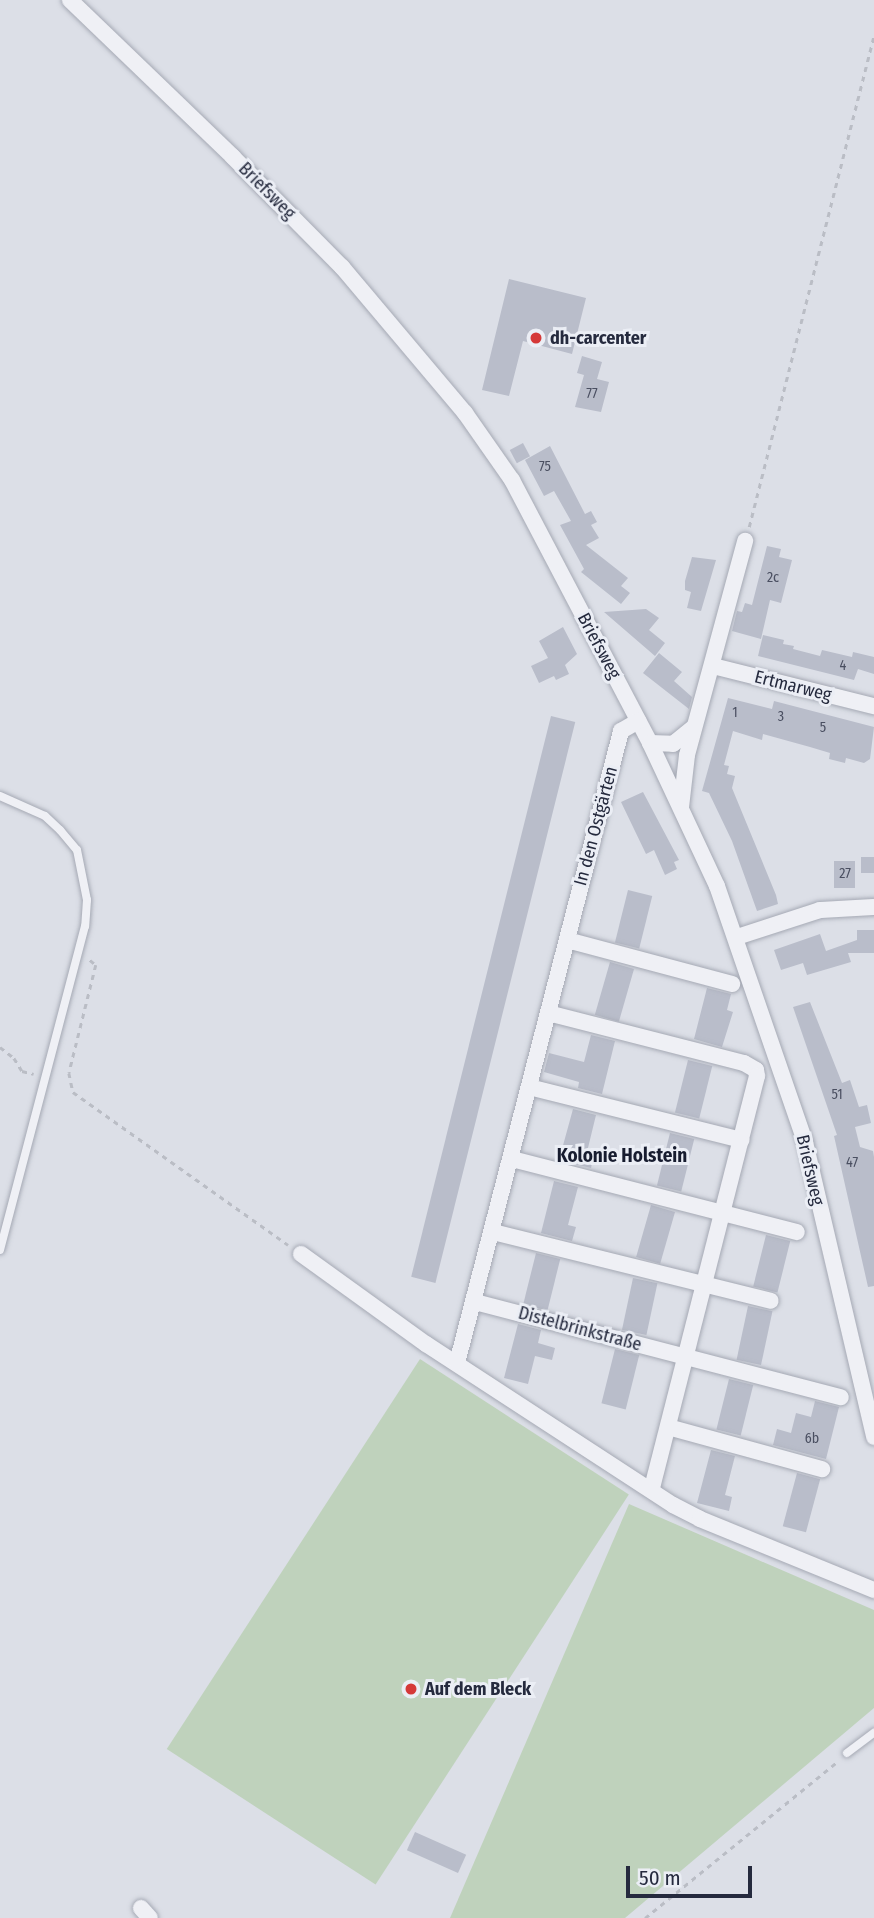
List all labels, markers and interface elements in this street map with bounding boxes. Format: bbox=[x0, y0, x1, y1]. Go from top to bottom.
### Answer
street label: Briefsweg bbox=[234, 158, 300, 224]
place label: dh-carcenter bbox=[550, 327, 646, 349]
marker: dh-carcenter bbox=[528, 330, 544, 346]
house number: 77 bbox=[586, 386, 598, 402]
house number: 75 bbox=[539, 459, 551, 475]
house number: 2c bbox=[767, 570, 779, 586]
street label: Briefsweg bbox=[573, 609, 625, 683]
house number: 4 bbox=[840, 658, 846, 674]
street label: Ertmarweg bbox=[752, 666, 834, 706]
house number: 1 bbox=[732, 705, 738, 721]
house number: 3 bbox=[778, 709, 784, 725]
house number: 5 bbox=[820, 720, 826, 736]
street label: In den Ostgärten bbox=[570, 764, 622, 888]
house number: 27 bbox=[839, 866, 851, 882]
house number: 51 bbox=[831, 1087, 843, 1103]
street label: Briefsweg bbox=[791, 1133, 829, 1207]
district label: Kolonie Holstein bbox=[557, 1145, 687, 1167]
house number: 47 bbox=[846, 1155, 858, 1171]
street label: Distelbrinkstraße bbox=[516, 1302, 644, 1356]
house number: 6b bbox=[805, 1431, 819, 1447]
place label: Auf dem Bleck bbox=[425, 1678, 531, 1700]
marker: Auf dem Bleck bbox=[403, 1681, 419, 1697]
scale bar bbox=[629, 1852, 755, 1896]
text: 50 m bbox=[639, 1865, 681, 1891]

